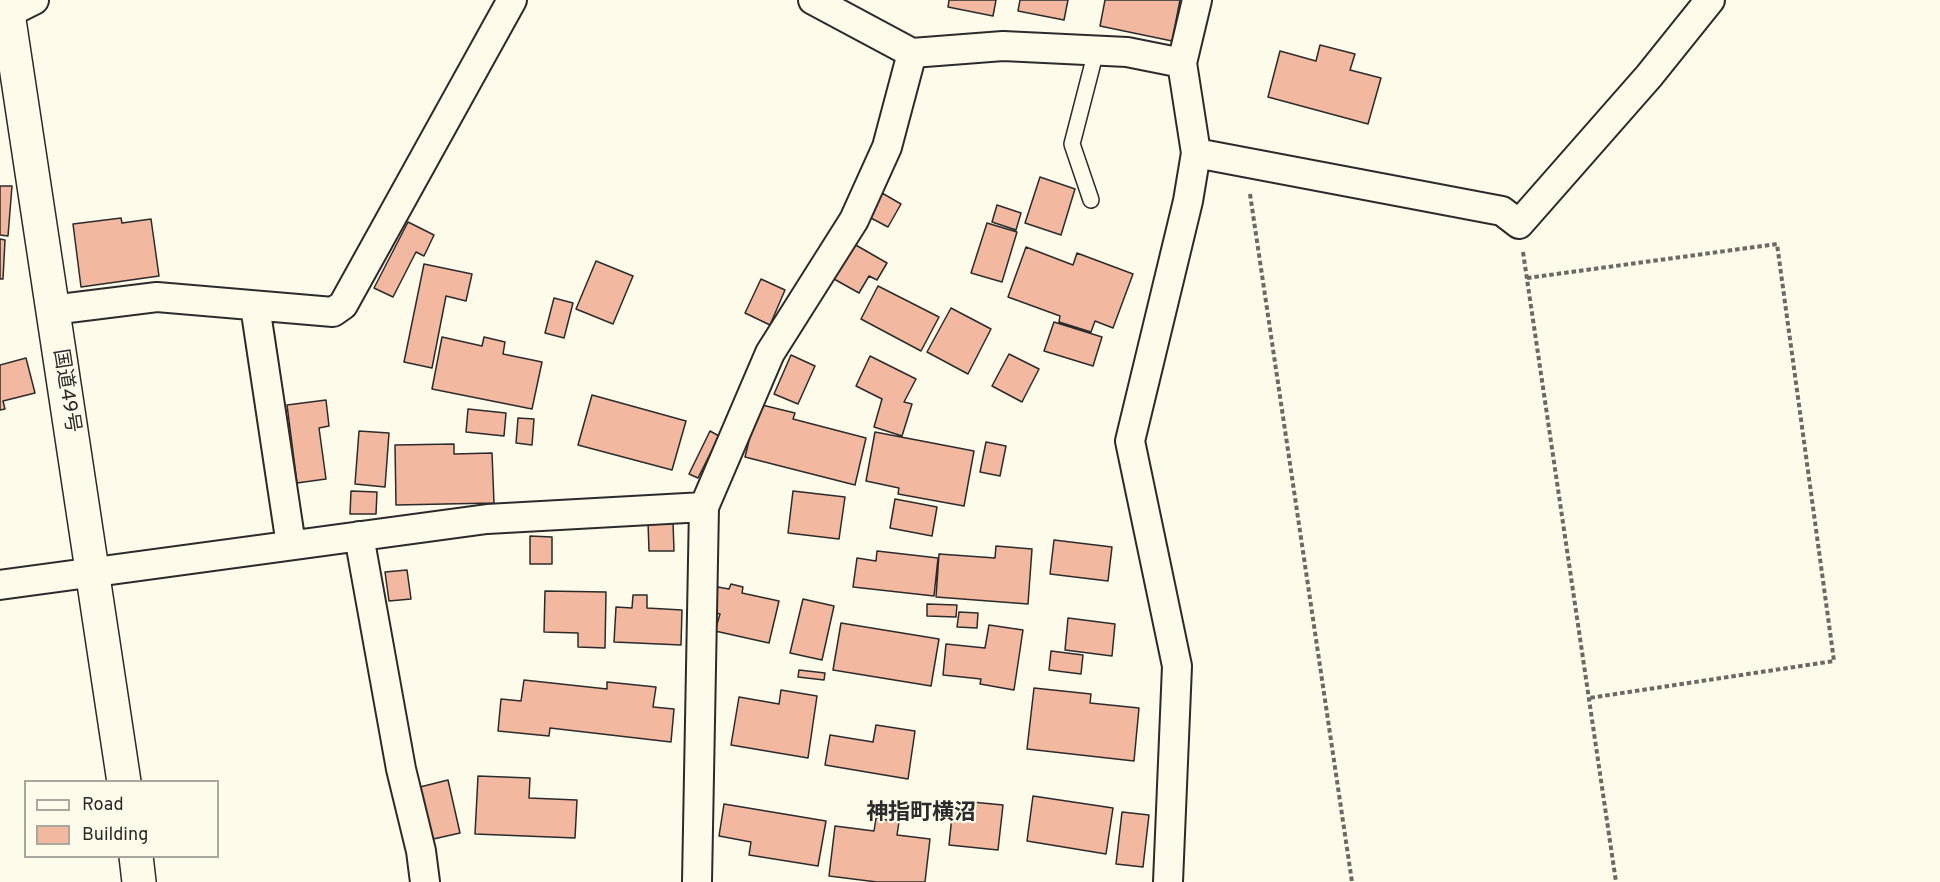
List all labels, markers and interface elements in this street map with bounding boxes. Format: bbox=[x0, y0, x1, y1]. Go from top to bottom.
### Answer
street label: 国道49号 bbox=[47, 348, 83, 434]
legend bbox=[24, 780, 219, 858]
text: Road bbox=[82, 794, 124, 817]
district label: 神指町横沼 bbox=[866, 802, 976, 828]
text: Building bbox=[82, 824, 148, 847]

